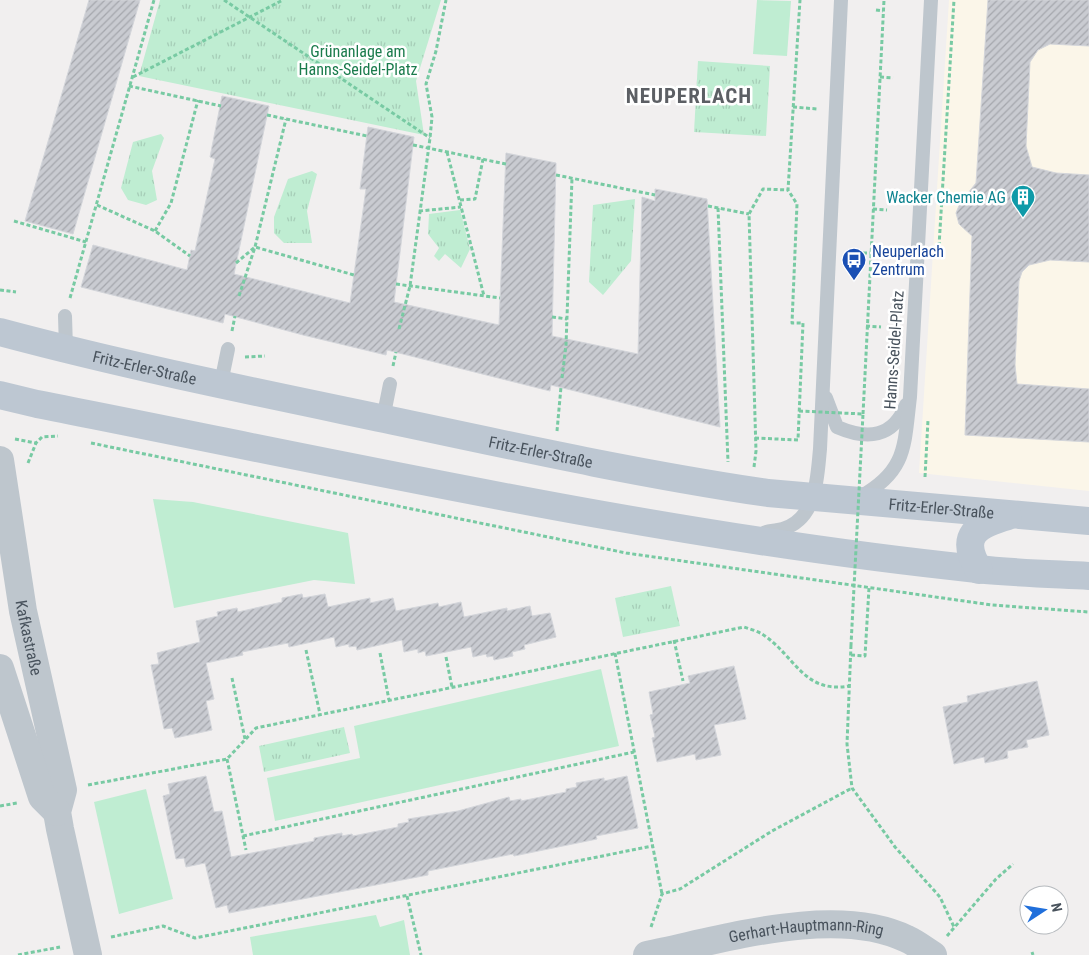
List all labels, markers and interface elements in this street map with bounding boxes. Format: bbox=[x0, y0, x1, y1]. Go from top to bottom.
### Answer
park label: Grünanlage am Hanns-Seidel-Platz bbox=[299, 42, 417, 79]
district label: NEUPERLACH bbox=[626, 84, 752, 108]
building icon: Wacker Chemie AG bbox=[1010, 184, 1036, 218]
place label: Wacker Chemie AG bbox=[886, 188, 1006, 207]
place label: Neuperlach Zentrum bbox=[872, 242, 944, 279]
bus stop icon: Neuperlach Zentrum bbox=[841, 247, 867, 281]
street label: Hanns-Seidel-Platz bbox=[880, 290, 908, 410]
street label: Fritz-Erler-Straße bbox=[91, 346, 198, 388]
street label: Fritz-Erler-Straße bbox=[487, 432, 594, 472]
street label: Fritz-Erler-Straße bbox=[888, 494, 995, 522]
street label: Kafkastraße bbox=[12, 599, 47, 677]
north arrow bbox=[1019, 885, 1069, 935]
text: N bbox=[1048, 901, 1065, 913]
street label: Gerhart-Hauptmann-Ring bbox=[727, 915, 886, 946]

